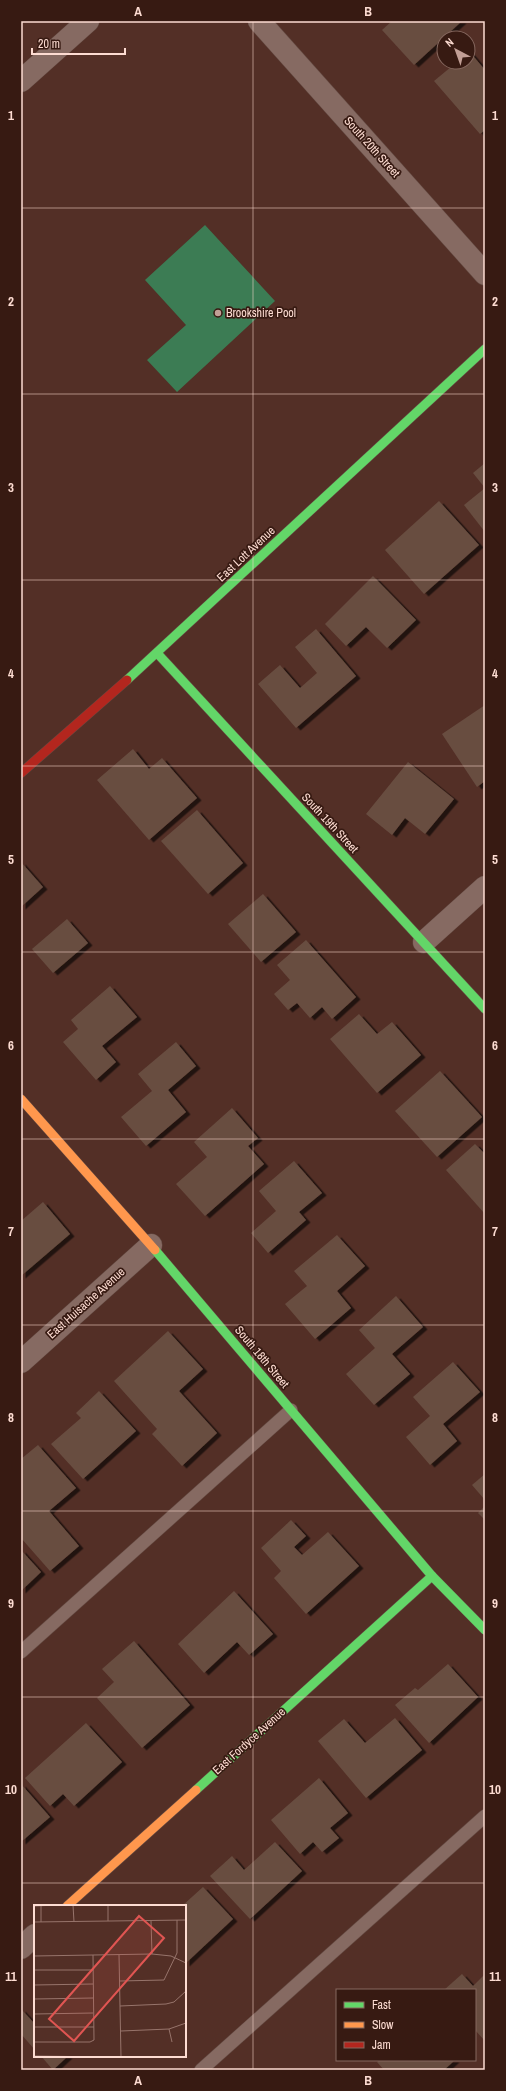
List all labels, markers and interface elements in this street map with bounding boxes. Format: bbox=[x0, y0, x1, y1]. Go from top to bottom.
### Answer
text: A bbox=[134, 3, 142, 20]
text: B bbox=[364, 3, 372, 20]
scale bar bbox=[32, 30, 125, 56]
north arrow bbox=[436, 30, 476, 70]
text: N bbox=[442, 35, 456, 50]
text: 20 m bbox=[38, 36, 60, 52]
text: 1 bbox=[8, 107, 14, 124]
text: 1 bbox=[492, 107, 498, 124]
street label: South 20th Street bbox=[340, 113, 404, 181]
text: 2 bbox=[8, 293, 14, 310]
text: 2 bbox=[492, 293, 498, 310]
place label: Brookshire Pool bbox=[226, 305, 296, 321]
marker: Brookshire Pool bbox=[213, 308, 223, 318]
text: 3 bbox=[8, 479, 14, 496]
text: 3 bbox=[492, 479, 498, 496]
street label: East Lott Avenue bbox=[213, 523, 279, 585]
text: 4 bbox=[8, 665, 14, 682]
text: 4 bbox=[492, 665, 498, 682]
street label: South 19th Street bbox=[298, 790, 362, 857]
text: 5 bbox=[8, 851, 14, 868]
text: 5 bbox=[492, 851, 498, 868]
text: 6 bbox=[8, 1037, 14, 1054]
text: 6 bbox=[492, 1037, 498, 1054]
text: 7 bbox=[8, 1223, 14, 1240]
text: 7 bbox=[492, 1223, 498, 1240]
street label: East Huisache Avenue bbox=[44, 1264, 128, 1342]
street label: South 18th Street bbox=[231, 1323, 293, 1392]
text: 8 bbox=[8, 1409, 14, 1426]
text: 8 bbox=[492, 1409, 498, 1426]
text: 9 bbox=[8, 1595, 14, 1612]
text: 9 bbox=[492, 1595, 498, 1612]
street label: East Fordyce Avenue bbox=[209, 1704, 289, 1778]
text: 10 bbox=[5, 1781, 17, 1798]
text: 10 bbox=[489, 1781, 501, 1798]
inset map bbox=[34, 1905, 186, 2057]
text: 11 bbox=[5, 1968, 17, 1985]
text: 11 bbox=[489, 1968, 501, 1985]
legend bbox=[336, 1989, 476, 2061]
text: Fast bbox=[372, 1997, 391, 2013]
text: Slow bbox=[372, 2017, 394, 2033]
text: Jam bbox=[372, 2037, 391, 2053]
text: A bbox=[134, 2072, 142, 2089]
text: B bbox=[364, 2072, 372, 2089]

